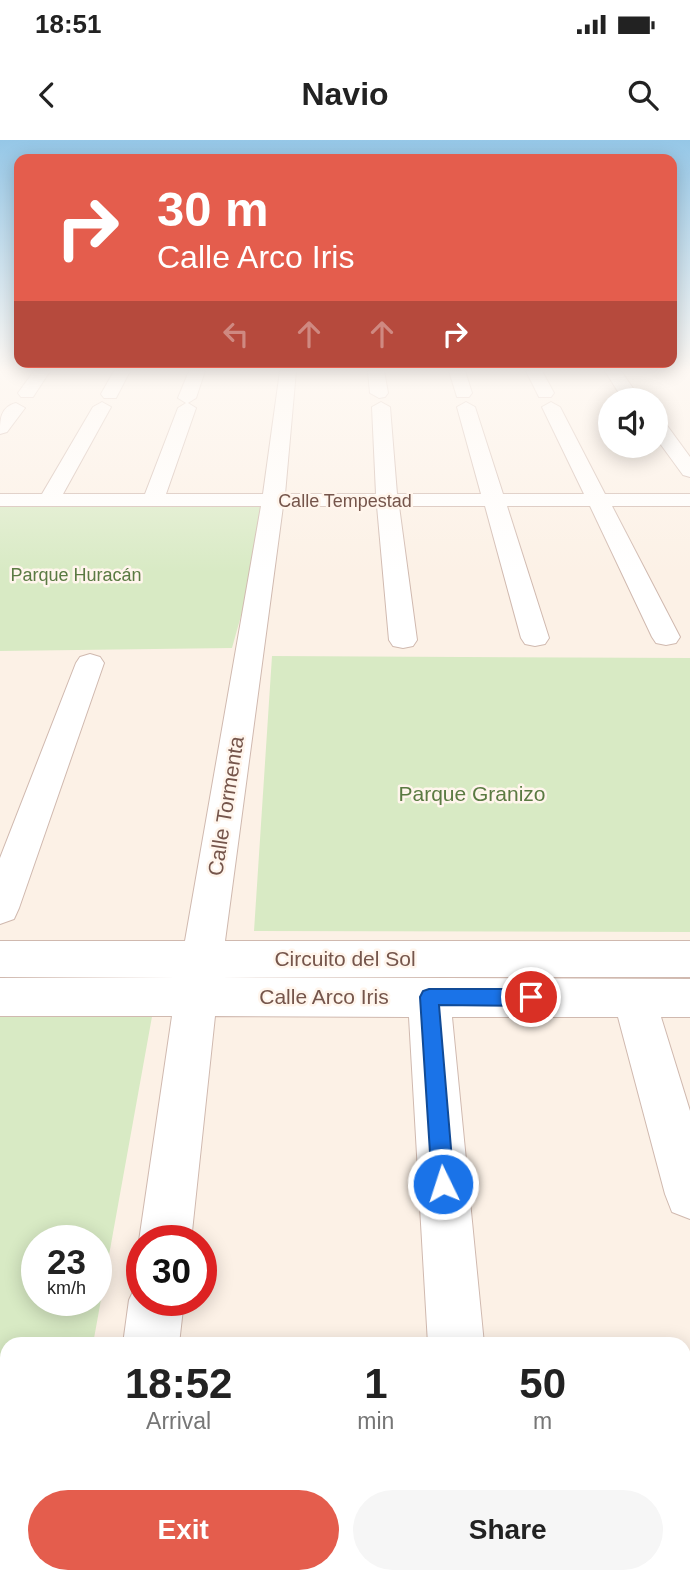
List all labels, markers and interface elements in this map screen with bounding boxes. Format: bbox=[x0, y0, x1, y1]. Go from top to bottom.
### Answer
text: 18:51 bbox=[35, 9, 102, 39]
icon: back bbox=[28, 76, 66, 114]
text: Navio bbox=[301, 76, 389, 112]
icon: search bbox=[624, 76, 662, 114]
icon: right bbox=[42, 182, 133, 273]
text: 30 m bbox=[157, 182, 269, 236]
text: Calle Arco Iris bbox=[157, 239, 354, 275]
icon: left bbox=[217, 315, 255, 353]
icon: ahead bbox=[290, 315, 328, 353]
icon: ahead bbox=[363, 315, 401, 353]
icon: right bbox=[436, 315, 474, 353]
map controls bbox=[598, 388, 668, 458]
button: sound bbox=[598, 388, 668, 458]
street label: Calle Tempestad bbox=[278, 491, 412, 511]
park label: Parque Huracán bbox=[10, 565, 142, 585]
street label: Calle Tormenta bbox=[203, 734, 248, 877]
park label: Parque Granizo bbox=[398, 782, 546, 805]
street label: Circuito del Sol bbox=[274, 947, 416, 970]
pin bbox=[501, 967, 561, 1027]
icon: arrive bbox=[512, 978, 550, 1016]
street label: Calle Arco Iris bbox=[259, 985, 389, 1008]
position arrow bbox=[406, 1147, 480, 1221]
speed limit sign: 30 bbox=[126, 1225, 217, 1316]
text: 23 bbox=[47, 1242, 86, 1281]
text: km/h bbox=[47, 1278, 86, 1298]
text: 18:52 bbox=[125, 1360, 232, 1407]
text: 1 bbox=[364, 1360, 388, 1407]
text: 50 bbox=[519, 1360, 566, 1407]
text: Arrival bbox=[146, 1408, 211, 1434]
text: min bbox=[357, 1408, 394, 1434]
text: m bbox=[533, 1408, 552, 1434]
button: Exit bbox=[28, 1490, 339, 1570]
button: Share bbox=[353, 1490, 663, 1570]

